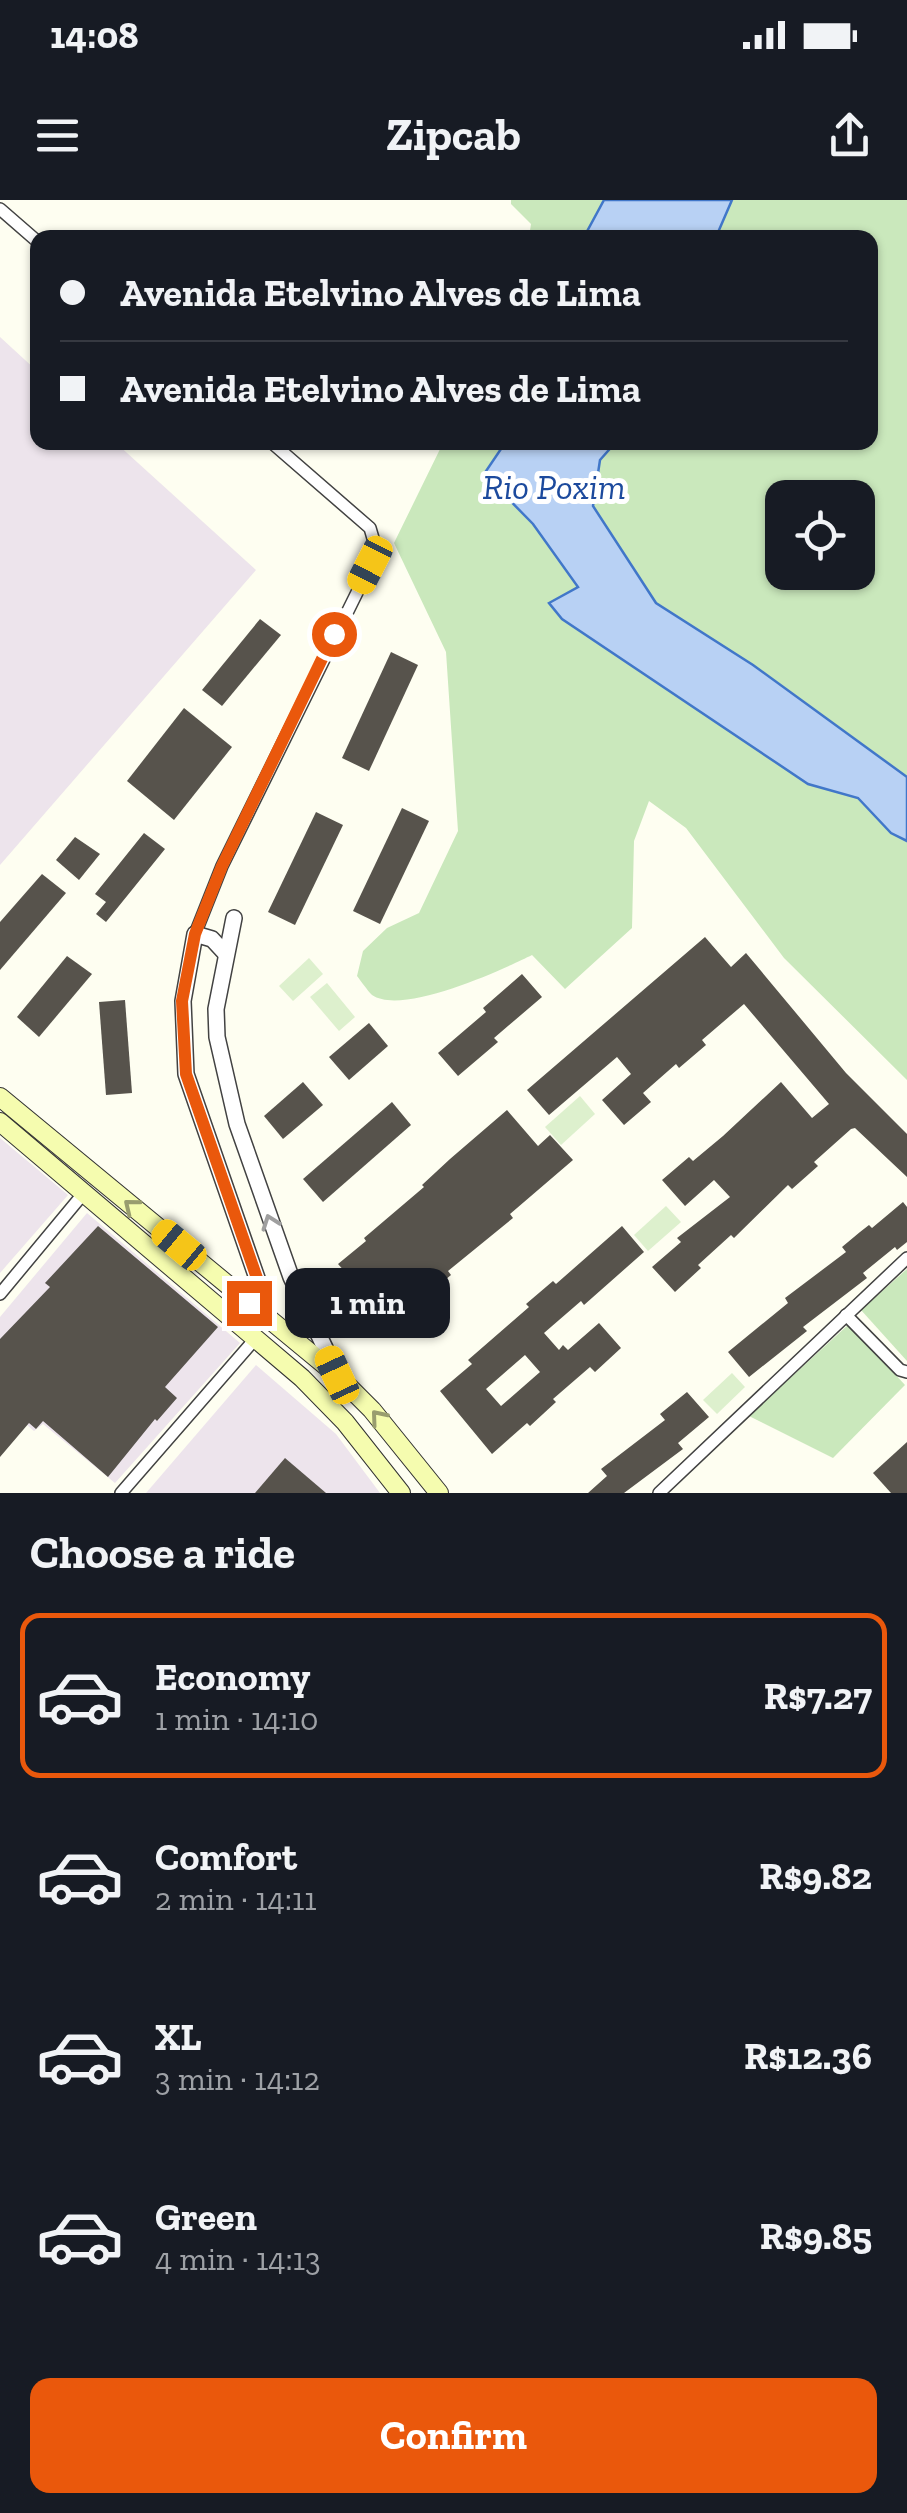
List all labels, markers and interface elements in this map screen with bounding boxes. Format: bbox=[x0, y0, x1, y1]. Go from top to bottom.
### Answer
text: 14:08 bbox=[50, 12, 139, 58]
icon: menu bbox=[30, 108, 85, 163]
text: Zipcab bbox=[386, 108, 521, 162]
icon: share bbox=[822, 108, 877, 163]
text: Avenida Etelvino Alves de Lima bbox=[120, 270, 641, 316]
text: Avenida Etelvino Alves de Lima bbox=[120, 366, 641, 412]
water label: Rio Poxim bbox=[482, 466, 626, 508]
map controls bbox=[765, 480, 875, 590]
button: locate bbox=[765, 480, 875, 590]
car bbox=[343, 531, 397, 599]
route start bbox=[312, 612, 357, 657]
one-way arrow bbox=[125, 1200, 143, 1218]
car bbox=[146, 1214, 212, 1276]
one-way arrow bbox=[261, 1214, 282, 1231]
callout: 1 min bbox=[284, 1268, 449, 1338]
route end bbox=[227, 1281, 272, 1326]
text: 1 min bbox=[330, 1284, 405, 1322]
car bbox=[311, 1341, 363, 1409]
one-way arrow bbox=[371, 1411, 389, 1429]
text: Choose a ride bbox=[30, 1526, 295, 1580]
icon: car bbox=[35, 1651, 125, 1741]
text: Economy bbox=[155, 1654, 310, 1700]
text: R$7.27 bbox=[764, 1673, 872, 1719]
text: 1 min · 14:10 bbox=[155, 1700, 319, 1738]
icon: car bbox=[35, 1831, 125, 1921]
text: Comfort bbox=[155, 1834, 297, 1880]
text: R$9.82 bbox=[759, 1853, 872, 1899]
text: 2 min · 14:11 bbox=[155, 1880, 317, 1918]
icon: car bbox=[35, 2011, 125, 2101]
text: XL bbox=[155, 2014, 202, 2060]
text: R$12.36 bbox=[744, 2033, 872, 2079]
text: 3 min · 14:12 bbox=[155, 2060, 320, 2098]
icon: car bbox=[35, 2191, 125, 2281]
text: Green bbox=[155, 2194, 257, 2240]
text: R$9.85 bbox=[760, 2213, 872, 2259]
text: 4 min · 14:13 bbox=[155, 2240, 321, 2278]
button: Confirm bbox=[30, 2378, 877, 2493]

